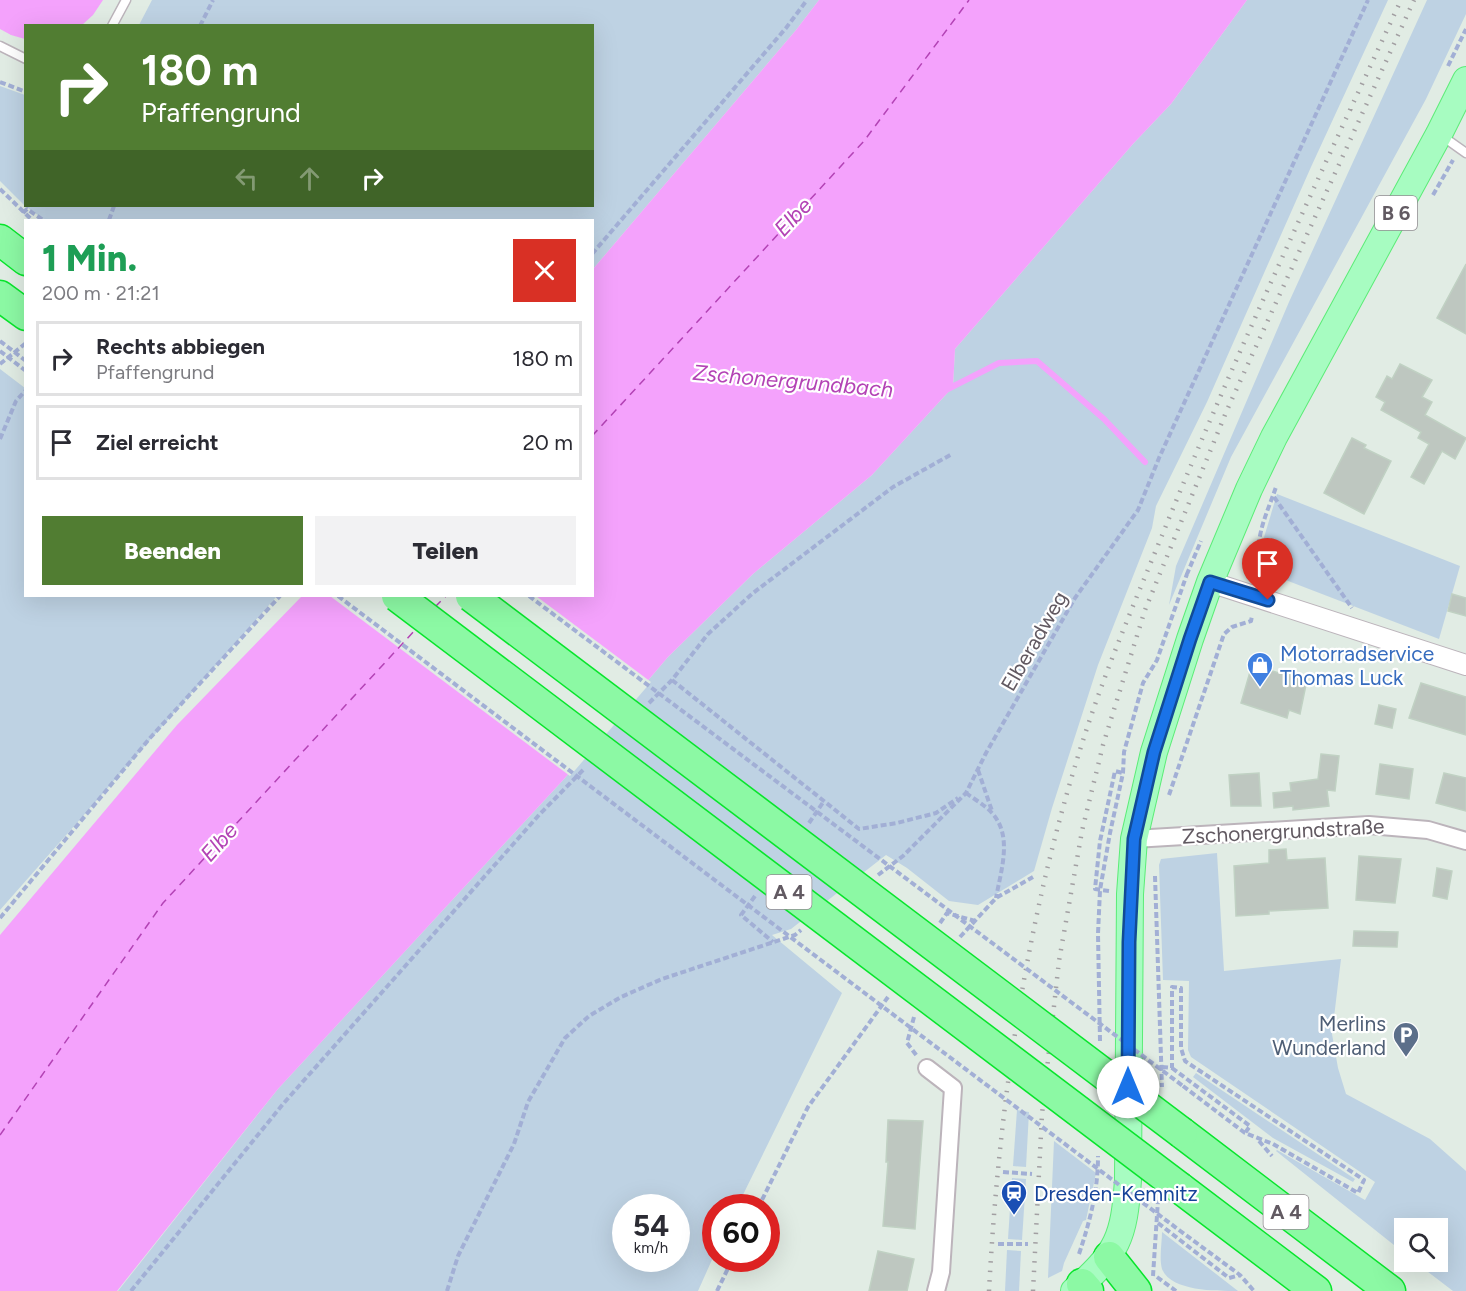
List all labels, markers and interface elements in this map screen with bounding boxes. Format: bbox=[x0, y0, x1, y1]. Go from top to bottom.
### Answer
text: 180 m bbox=[141, 45, 258, 96]
icon: right bbox=[42, 48, 120, 126]
text: Pfaffengrund bbox=[141, 96, 301, 129]
icon: left bbox=[230, 162, 263, 195]
icon: ahead bbox=[293, 162, 326, 195]
icon: right bbox=[356, 162, 389, 195]
water label: Elbe bbox=[769, 192, 817, 242]
road number: B 6 bbox=[1375, 196, 1417, 230]
text: 1 Min. bbox=[42, 237, 137, 280]
button: close bbox=[513, 239, 576, 302]
text: 200 m · 21:21 bbox=[42, 281, 160, 305]
text: Rechts abbiegen bbox=[96, 333, 265, 360]
icon: right bbox=[45, 342, 78, 375]
text: 180 m bbox=[512, 345, 573, 372]
water label: Zschonergrundbach bbox=[692, 359, 894, 403]
text: Pfaffengrund bbox=[96, 360, 214, 384]
icon: arrive bbox=[45, 426, 78, 459]
text: Ziel erreicht bbox=[96, 429, 219, 456]
text: 20 m bbox=[522, 429, 573, 456]
button: Beenden bbox=[42, 516, 303, 585]
button: Teilen bbox=[315, 516, 576, 585]
pin bbox=[1242, 538, 1293, 600]
icon: arrive bbox=[1251, 547, 1284, 580]
street label: Elberadweg bbox=[995, 587, 1073, 695]
place label: Motorradservice Thomas Luck bbox=[1280, 641, 1434, 690]
shop icon: Motorradservice Thomas Luck bbox=[1245, 650, 1275, 688]
street label: Zschonergrundstraße bbox=[1181, 813, 1385, 849]
water label: Elbe bbox=[195, 817, 243, 867]
road number: A 4 bbox=[766, 875, 812, 909]
place label: Merlins Wunderland bbox=[1272, 1011, 1386, 1060]
parking icon: Merlins Wunderland bbox=[1391, 1020, 1421, 1058]
position arrow bbox=[1096, 1055, 1160, 1119]
station icon: Dresden-Kemnitz bbox=[999, 1178, 1029, 1216]
place label: Dresden-Kemnitz bbox=[1034, 1181, 1198, 1206]
speed limit sign: 60 bbox=[702, 1194, 780, 1272]
road number: A 4 bbox=[1264, 1195, 1308, 1229]
text: 54 bbox=[633, 1207, 669, 1244]
map controls bbox=[1394, 1218, 1448, 1272]
button: search bbox=[1394, 1218, 1448, 1272]
text: km/h bbox=[634, 1239, 668, 1257]

